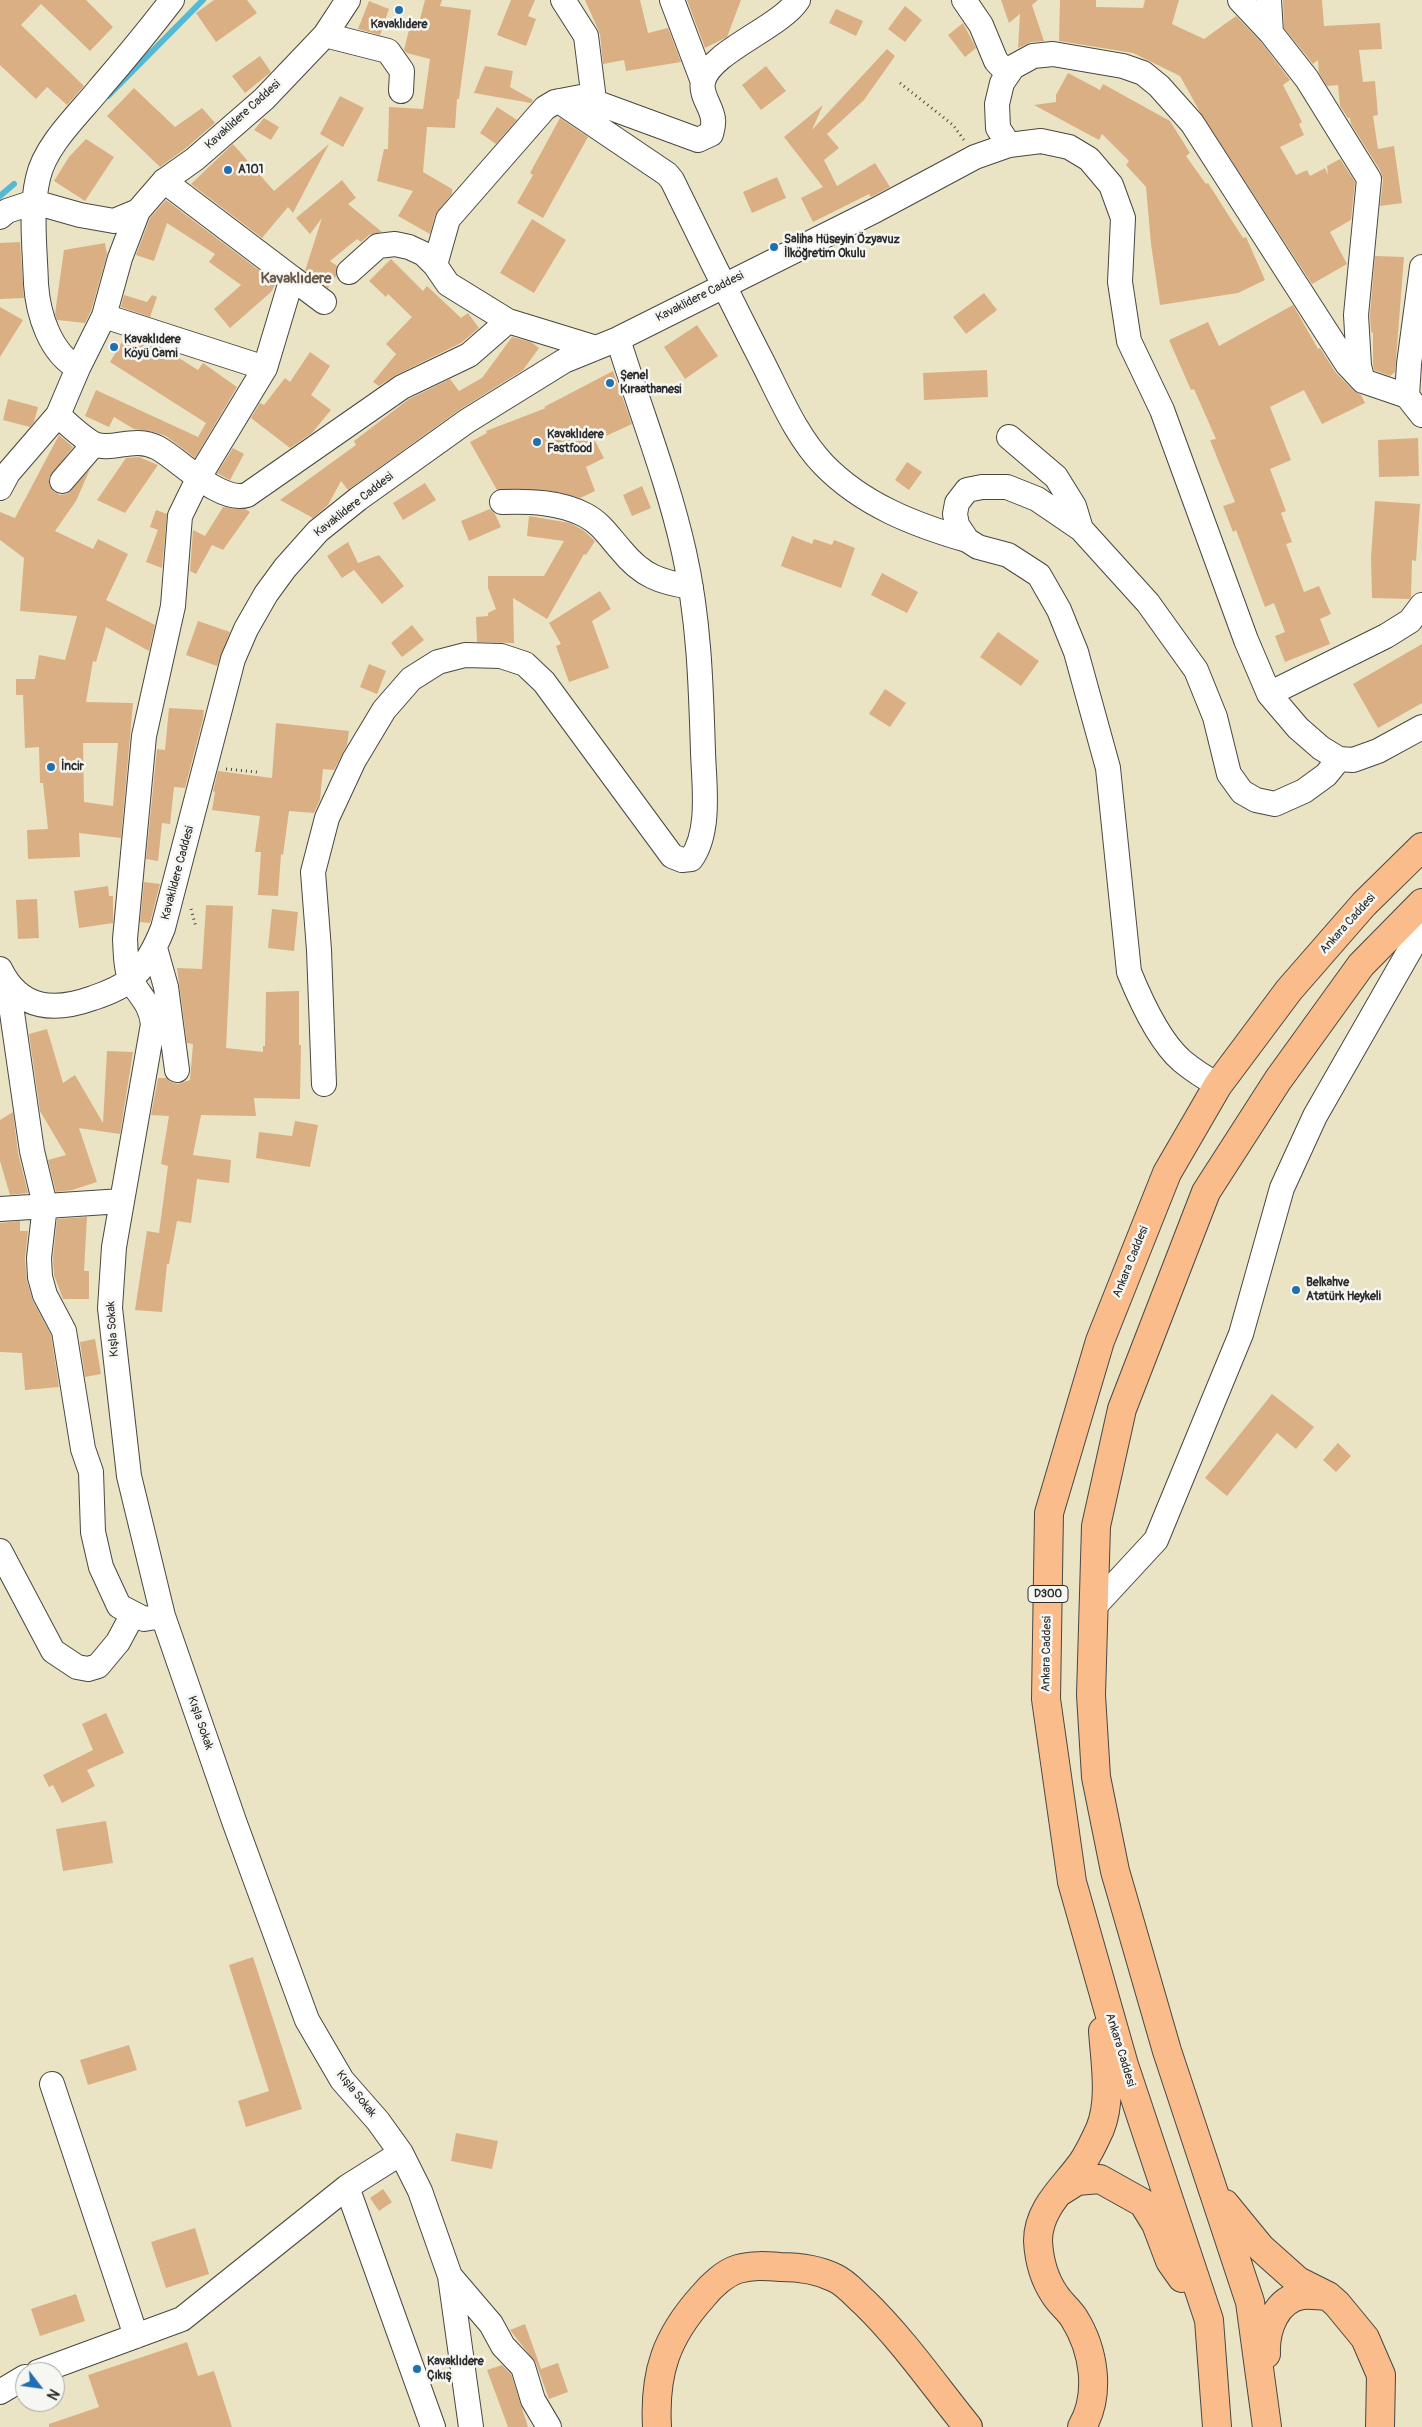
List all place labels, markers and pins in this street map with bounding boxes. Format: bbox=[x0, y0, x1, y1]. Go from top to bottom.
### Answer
marker: Kavaklıdere bbox=[393, 4, 405, 16]
place label: Kavaklıdere bbox=[371, 18, 427, 32]
place label: A101 bbox=[238, 163, 263, 177]
marker: A101 bbox=[222, 164, 234, 176]
place label: Saliha Hüseyin Özyavuz İlköğretim Okulu bbox=[784, 233, 900, 261]
marker: Saliha Hüseyin Özyavuz İlköğretim Okulu bbox=[768, 241, 780, 253]
place label: Kavaklıdere Köyü Cami bbox=[124, 333, 181, 361]
marker: Kavaklıdere Köyü Cami bbox=[108, 341, 120, 353]
place label: Şenel Kıraathanesi bbox=[620, 369, 681, 397]
marker: Şenel Kıraathanesi bbox=[604, 377, 616, 389]
place label: Kavaklıdere Fastfood bbox=[547, 428, 604, 456]
marker: Kavaklıdere Fastfood bbox=[531, 436, 543, 448]
place label: İncir bbox=[61, 760, 84, 774]
marker: İncir bbox=[45, 761, 57, 773]
place label: Belkahve Atatürk Heykeli bbox=[1306, 1276, 1381, 1304]
marker: Belkahve Atatürk Heykeli bbox=[1290, 1284, 1302, 1296]
place label: Kavaklıdere Çıkış bbox=[427, 2355, 484, 2383]
marker: Kavaklıdere Çıkış bbox=[411, 2363, 423, 2375]

